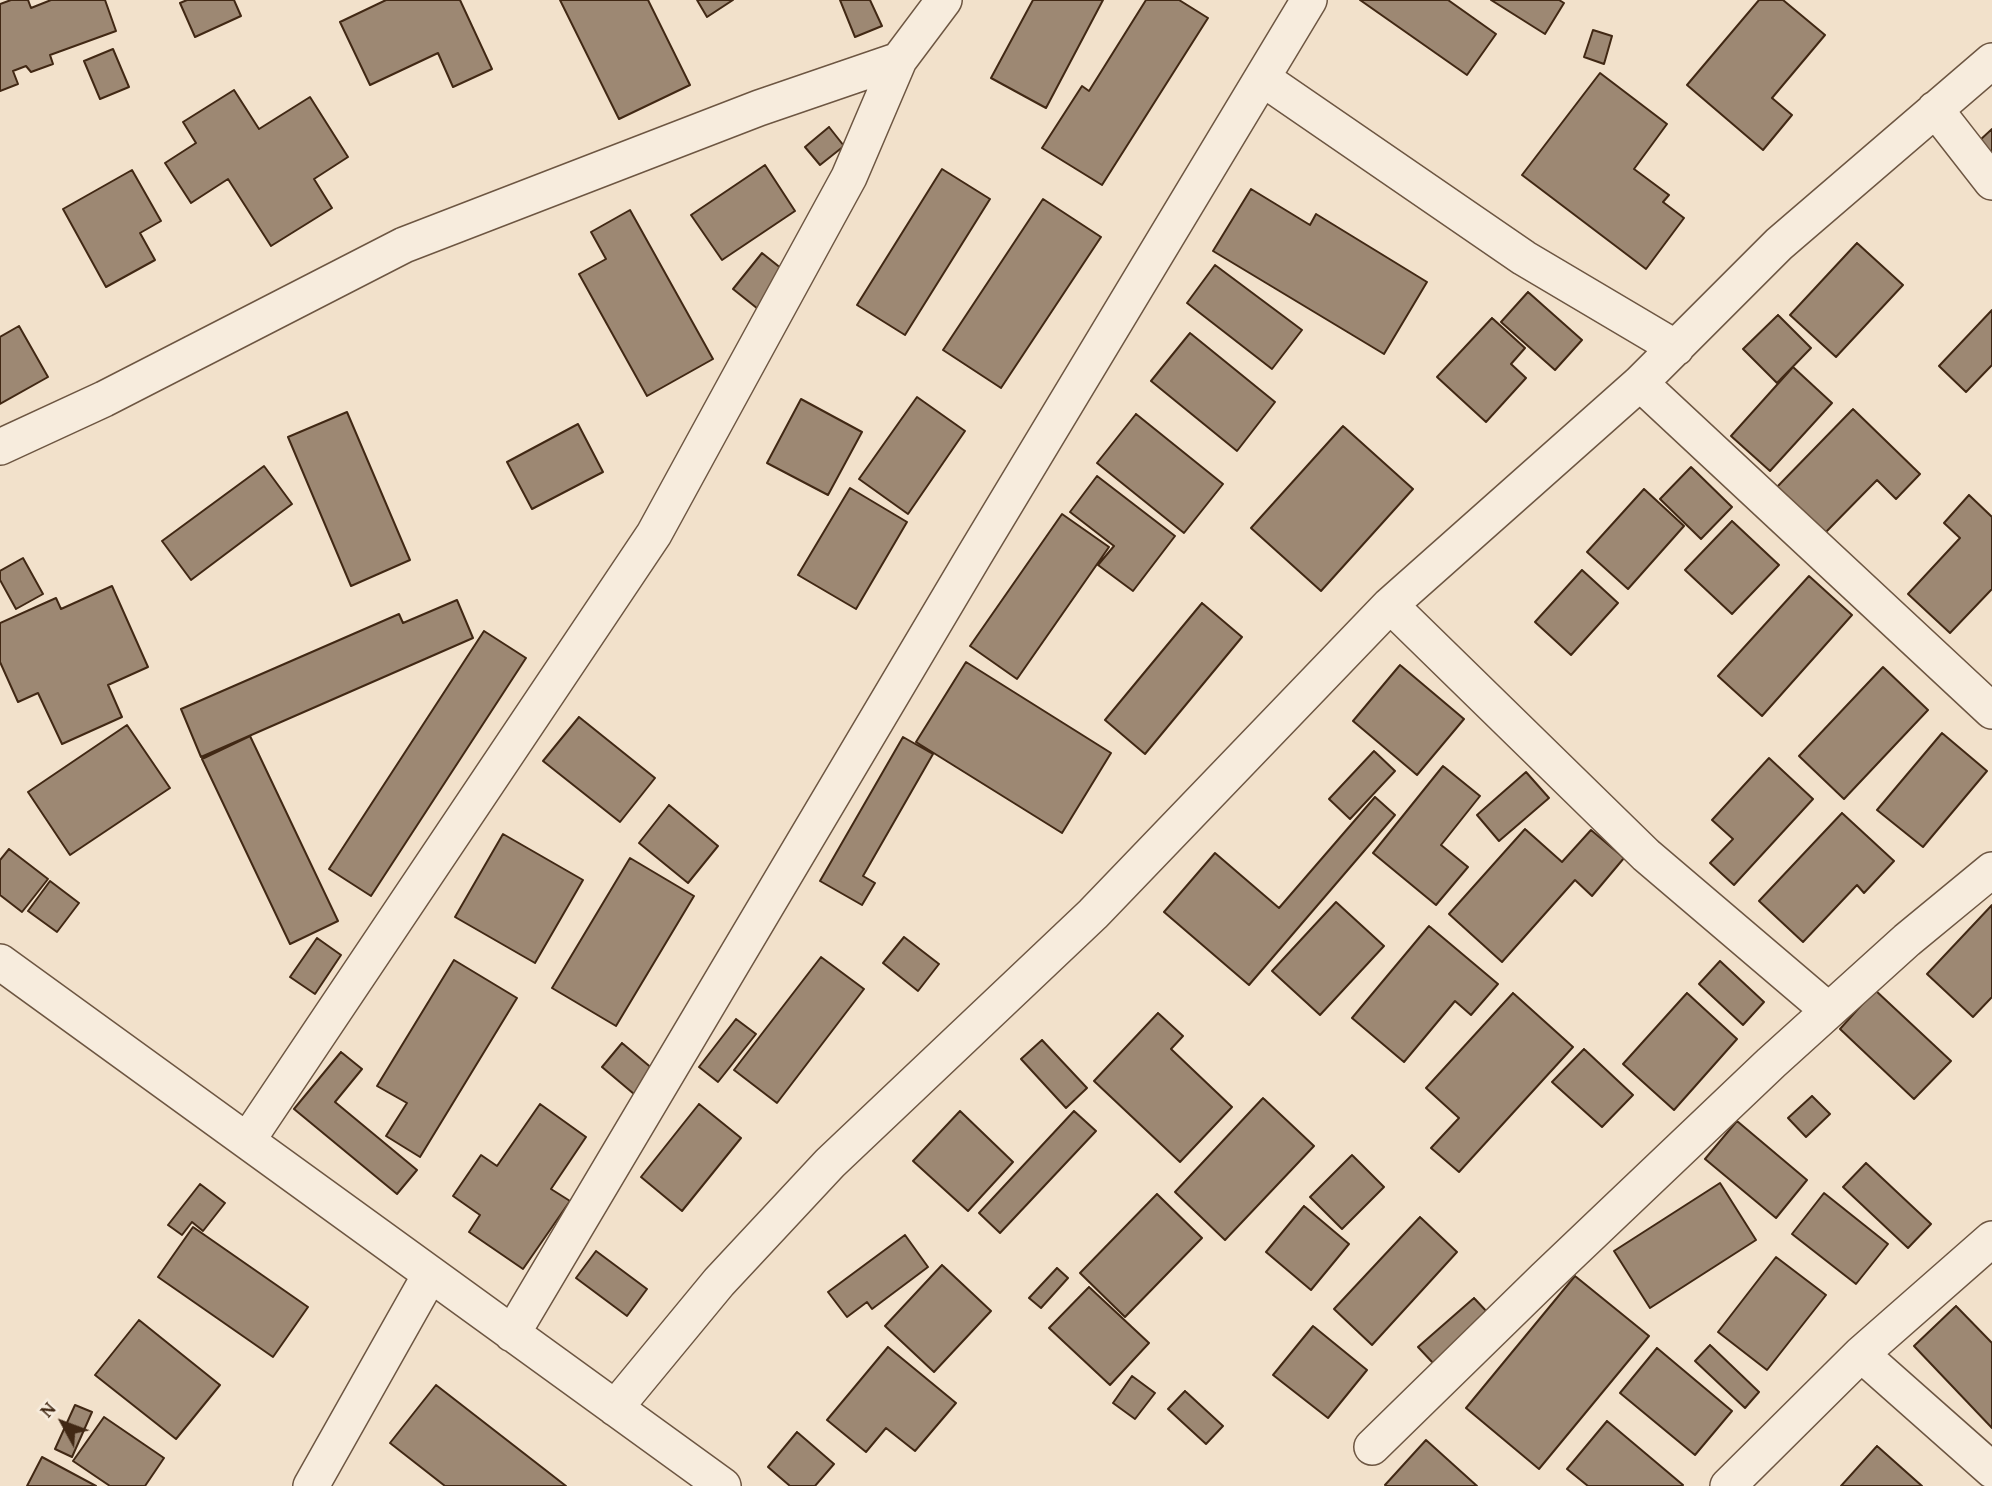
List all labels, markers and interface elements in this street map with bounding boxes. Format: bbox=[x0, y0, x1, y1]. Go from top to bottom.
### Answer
north arrow bbox=[28, 1388, 98, 1458]
text: N bbox=[32, 1395, 62, 1423]

